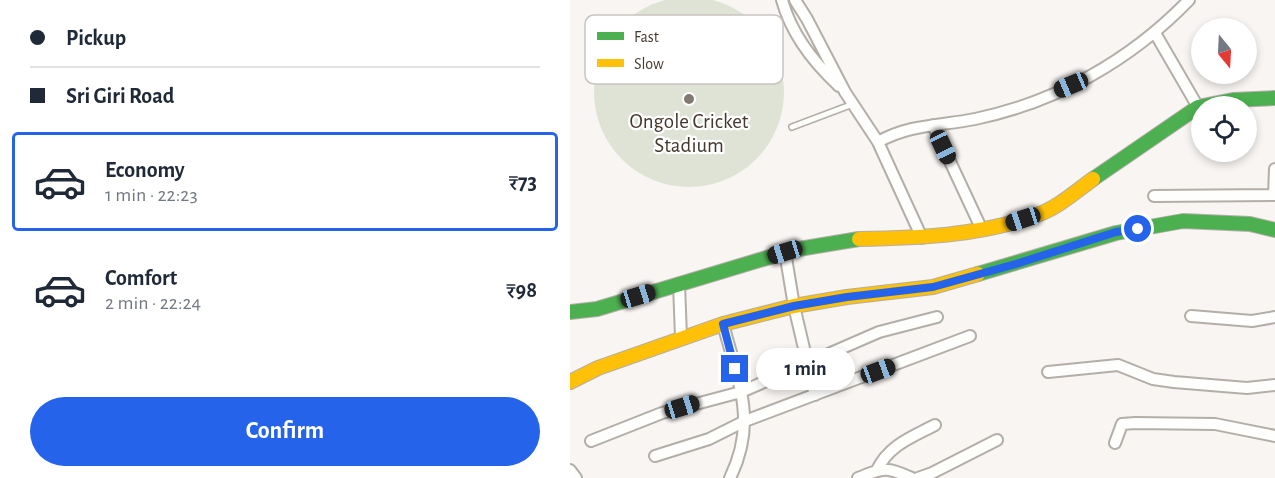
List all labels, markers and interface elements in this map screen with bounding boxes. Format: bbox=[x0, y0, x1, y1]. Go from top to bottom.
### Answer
legend bbox=[585, 15, 783, 84]
north arrow bbox=[1191, 18, 1257, 84]
map controls bbox=[1191, 18, 1257, 162]
text: Pickup bbox=[66, 27, 126, 49]
text: Fast bbox=[634, 29, 659, 45]
text: Slow bbox=[634, 56, 664, 72]
car bbox=[1051, 70, 1091, 100]
text: Sri Giri Road bbox=[66, 85, 174, 107]
marker: Ongole Cricket Stadium bbox=[682, 92, 696, 106]
button: locate bbox=[1191, 96, 1257, 162]
place label: Ongole Cricket Stadium bbox=[629, 111, 749, 156]
car bbox=[927, 127, 959, 167]
icon: car bbox=[33, 155, 87, 209]
text: Economy bbox=[105, 159, 185, 181]
text: ₹73 bbox=[509, 171, 537, 193]
text: 1 min · 22:23 bbox=[105, 185, 198, 205]
car bbox=[1003, 205, 1043, 233]
route start bbox=[1124, 215, 1151, 242]
car bbox=[765, 238, 805, 266]
icon: car bbox=[33, 263, 87, 317]
text: Comfort bbox=[105, 267, 177, 289]
text: ₹98 bbox=[506, 279, 537, 301]
car bbox=[618, 282, 658, 310]
text: 2 min · 22:24 bbox=[105, 293, 201, 313]
callout: 1 min bbox=[756, 348, 855, 390]
route end bbox=[721, 355, 748, 382]
car bbox=[858, 356, 898, 386]
text: 1 min bbox=[784, 359, 827, 379]
car bbox=[662, 393, 702, 421]
button: Confirm bbox=[30, 397, 540, 466]

